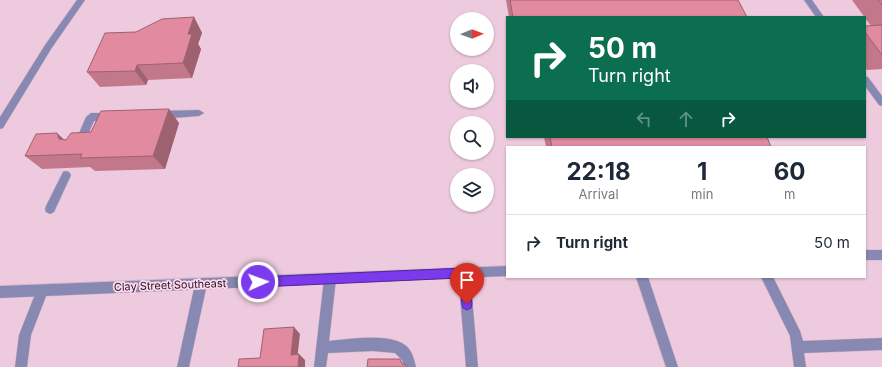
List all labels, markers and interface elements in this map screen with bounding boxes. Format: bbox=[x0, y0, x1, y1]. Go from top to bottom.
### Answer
north arrow bbox=[450, 12, 494, 56]
map controls bbox=[450, 12, 494, 212]
text: 50 m bbox=[588, 31, 657, 65]
icon: right bbox=[522, 32, 574, 84]
button: sound bbox=[450, 64, 494, 108]
text: Turn right bbox=[588, 65, 671, 86]
icon: left bbox=[633, 108, 655, 130]
icon: ahead bbox=[675, 108, 697, 130]
icon: right bbox=[717, 108, 739, 130]
button: search bbox=[450, 116, 494, 160]
text: 22:18 bbox=[566, 157, 631, 186]
text: 1 bbox=[697, 157, 707, 186]
text: 60 bbox=[774, 157, 806, 186]
button: layers bbox=[450, 168, 494, 212]
text: Arrival bbox=[579, 186, 619, 202]
text: min bbox=[691, 186, 713, 202]
text: m bbox=[784, 186, 795, 202]
icon: right bbox=[522, 232, 544, 254]
text: Turn right bbox=[556, 233, 628, 252]
text: 50 m bbox=[814, 233, 850, 252]
position arrow bbox=[237, 261, 279, 303]
pin bbox=[450, 263, 484, 304]
icon: arrive bbox=[456, 269, 478, 291]
street label: Clay Street Southeast bbox=[114, 276, 227, 294]

